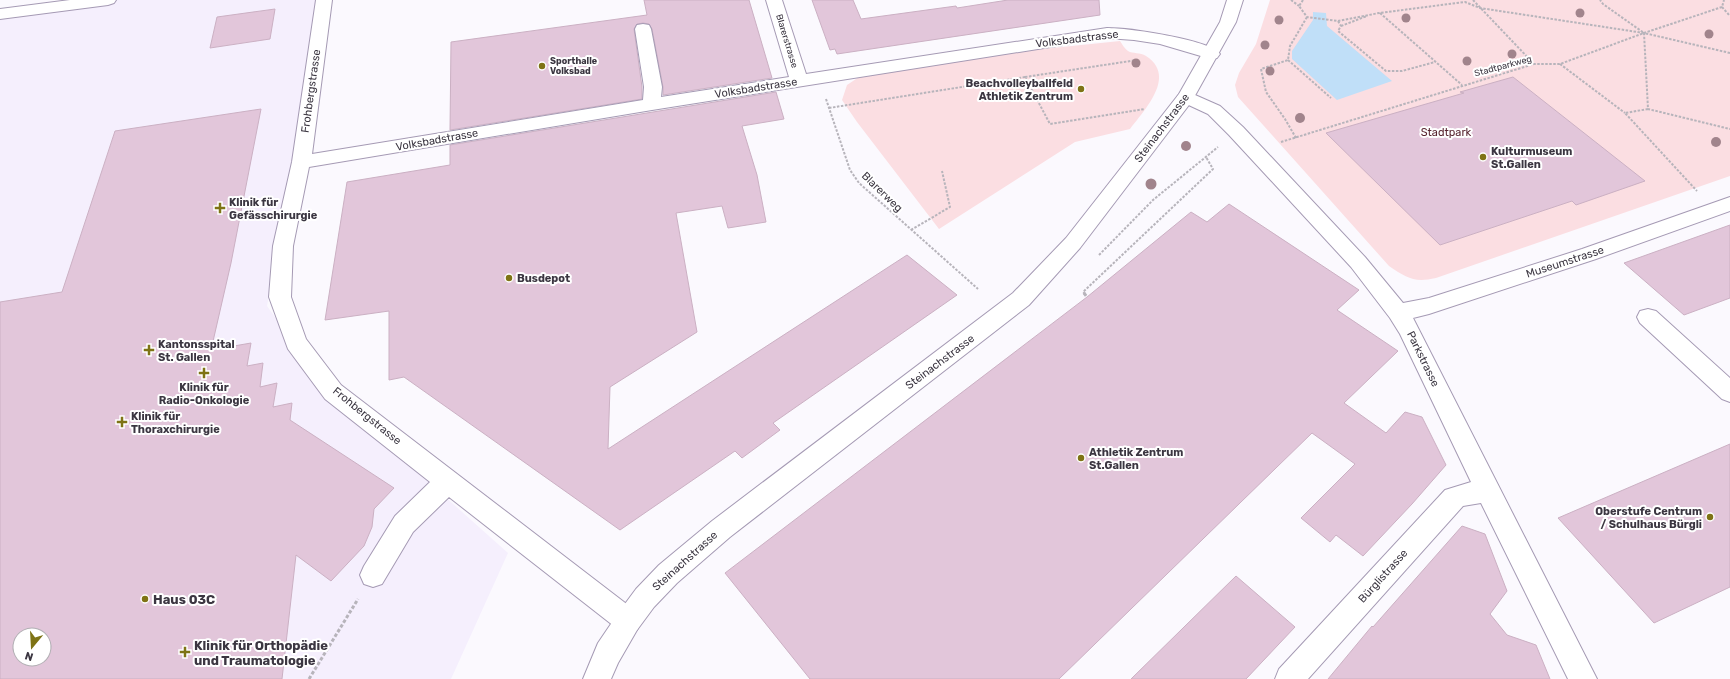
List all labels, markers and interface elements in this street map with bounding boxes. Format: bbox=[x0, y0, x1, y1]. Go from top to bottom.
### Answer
street label: Blarerstrasse bbox=[774, 13, 800, 69]
street label: Volksbadstrasse bbox=[1035, 27, 1119, 51]
street label: Frohbergstrasse bbox=[299, 48, 323, 134]
street label: Stadtparkweg bbox=[1473, 54, 1533, 78]
place label: Sporthalle Volksbad bbox=[550, 56, 598, 76]
marker: Sporthalle Volksbad bbox=[537, 61, 547, 71]
street label: Volksbadstrasse bbox=[714, 75, 798, 101]
place label: Beachvolleyballfeld Athletik Zentrum bbox=[965, 77, 1073, 103]
marker: Beachvolleyballfeld Athletik Zentrum bbox=[1076, 84, 1086, 94]
street label: Steinachstrasse bbox=[1132, 91, 1192, 165]
street label: Volksbadstrasse bbox=[395, 126, 479, 154]
park label: Stadtpark bbox=[1421, 126, 1472, 139]
place label: Kulturmuseum St.Gallen bbox=[1491, 145, 1572, 171]
marker: Kulturmuseum St.Gallen bbox=[1478, 152, 1488, 162]
street label: Blarerweg bbox=[859, 169, 905, 215]
place label: Klinik für Gefässchirurgie bbox=[229, 196, 318, 222]
marker: Klinik für Gefässchirurgie bbox=[214, 202, 226, 214]
street label: Museumstrasse bbox=[1524, 243, 1606, 281]
place label: Busdepot bbox=[517, 272, 570, 285]
marker: Busdepot bbox=[504, 273, 514, 283]
street label: Parkstrasse bbox=[1404, 329, 1442, 389]
street label: Steinachstrasse bbox=[903, 332, 977, 392]
place label: Kantonsspital St. Gallen bbox=[158, 338, 235, 364]
marker: Kantonsspital St. Gallen bbox=[143, 344, 155, 356]
marker: Klinik für Radio-Onkologie bbox=[198, 367, 210, 379]
place label: Klinik für Radio-Onkologie bbox=[159, 381, 250, 407]
street label: Frohbergstrasse bbox=[330, 384, 404, 448]
place label: Klinik für Thoraxchirurgie bbox=[131, 410, 220, 436]
marker: Klinik für Thoraxchirurgie bbox=[116, 416, 128, 428]
place label: Athletik Zentrum St.Gallen bbox=[1089, 446, 1183, 472]
marker: Athletik Zentrum St.Gallen bbox=[1076, 453, 1086, 463]
place label: Oberstufe Centrum / Schulhaus Bürgli bbox=[1595, 505, 1702, 531]
marker: Oberstufe Centrum / Schulhaus Bürgli bbox=[1705, 512, 1715, 522]
street label: Steinachstrasse bbox=[650, 528, 720, 594]
street label: Bürglistrasse bbox=[1356, 547, 1410, 605]
place label: Haus 03C bbox=[153, 592, 215, 607]
marker: Haus 03C bbox=[140, 594, 150, 604]
north arrow bbox=[12, 627, 52, 667]
place label: Klinik für Orthopädie und Traumatologie bbox=[194, 638, 328, 668]
marker: Klinik für Orthopädie und Traumatologie bbox=[179, 646, 191, 658]
text: N bbox=[23, 649, 35, 663]

